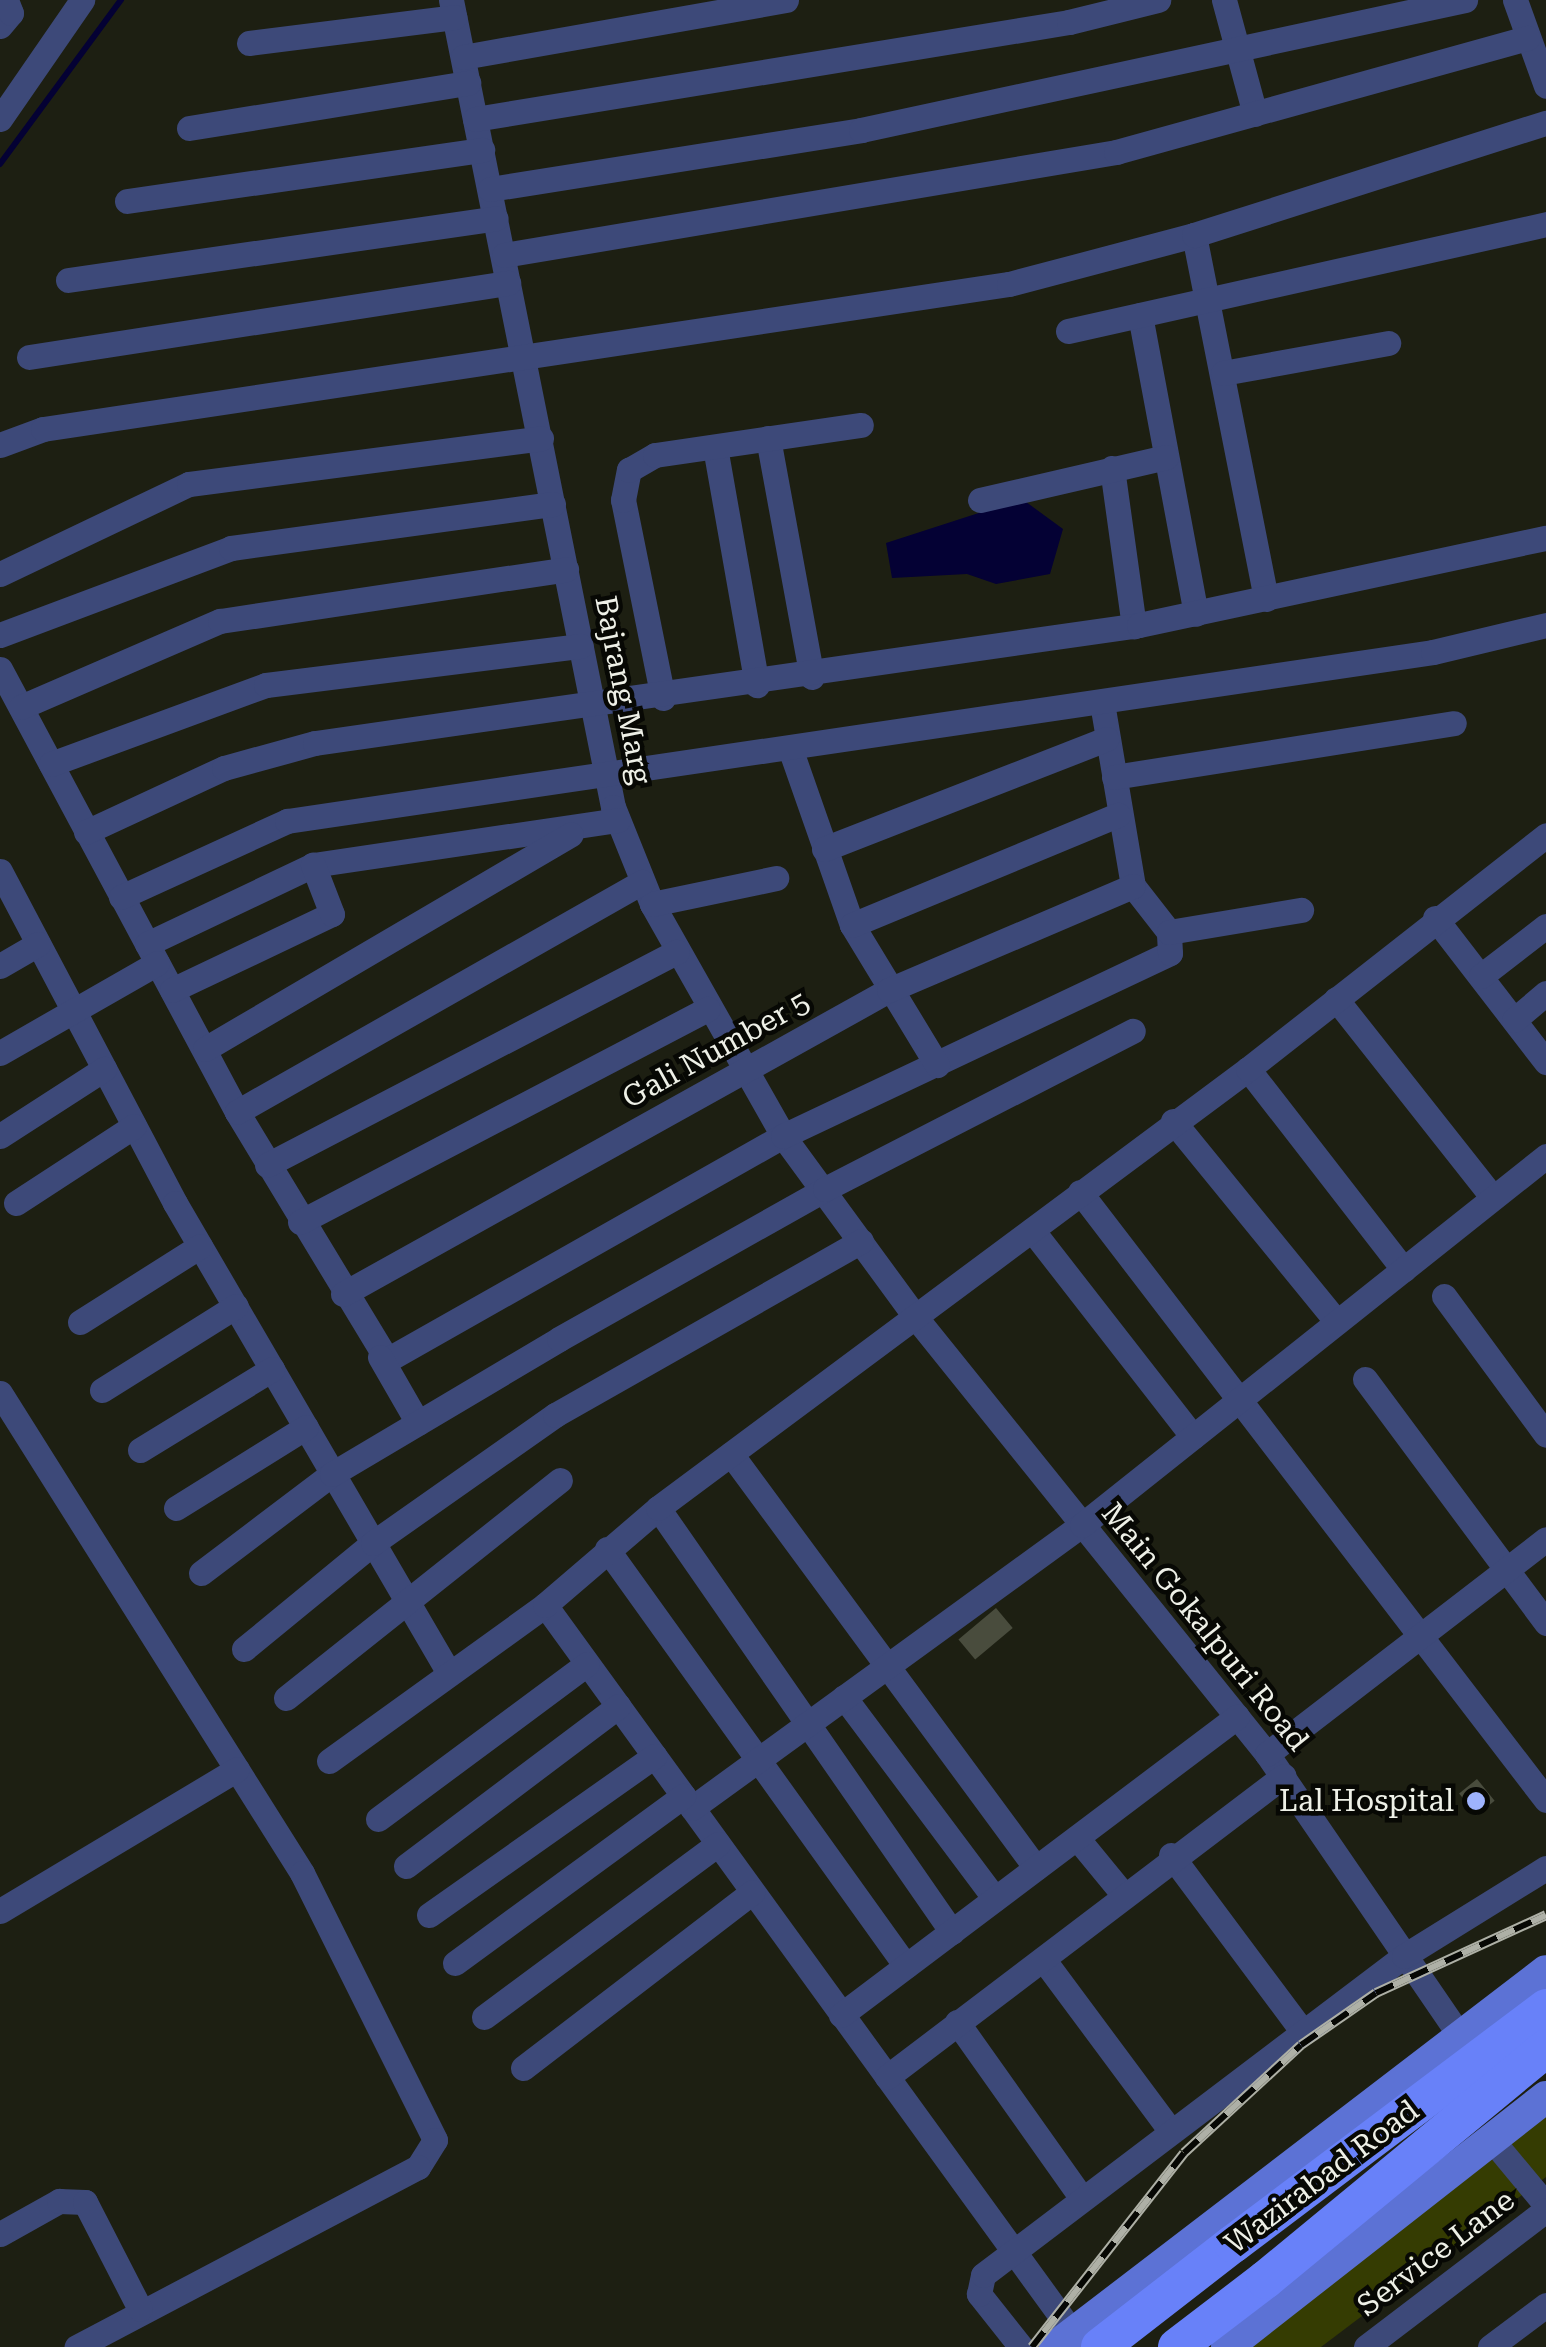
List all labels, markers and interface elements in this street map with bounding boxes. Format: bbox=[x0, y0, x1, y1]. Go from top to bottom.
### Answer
street label: Bajrang Marg bbox=[587, 593, 659, 787]
street label: Gali Number 5 bbox=[616, 984, 816, 1116]
street label: Main Gokalpuri Road bbox=[1094, 1496, 1316, 1758]
place label: Lal Hospital bbox=[1279, 1783, 1454, 1819]
marker: Lal Hospital bbox=[1463, 1788, 1489, 1814]
street label: Wazirabad Road bbox=[1218, 2093, 1426, 2261]
street label: Service Lane bbox=[1350, 2182, 1522, 2324]

